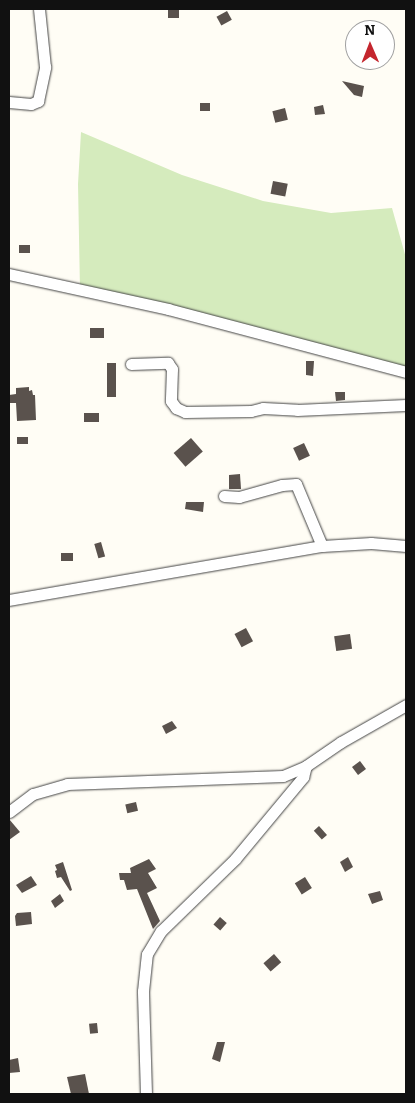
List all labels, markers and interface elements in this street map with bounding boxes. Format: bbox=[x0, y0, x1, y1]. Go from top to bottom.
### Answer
north arrow bbox=[345, 20, 395, 70]
text: N bbox=[364, 22, 375, 39]

